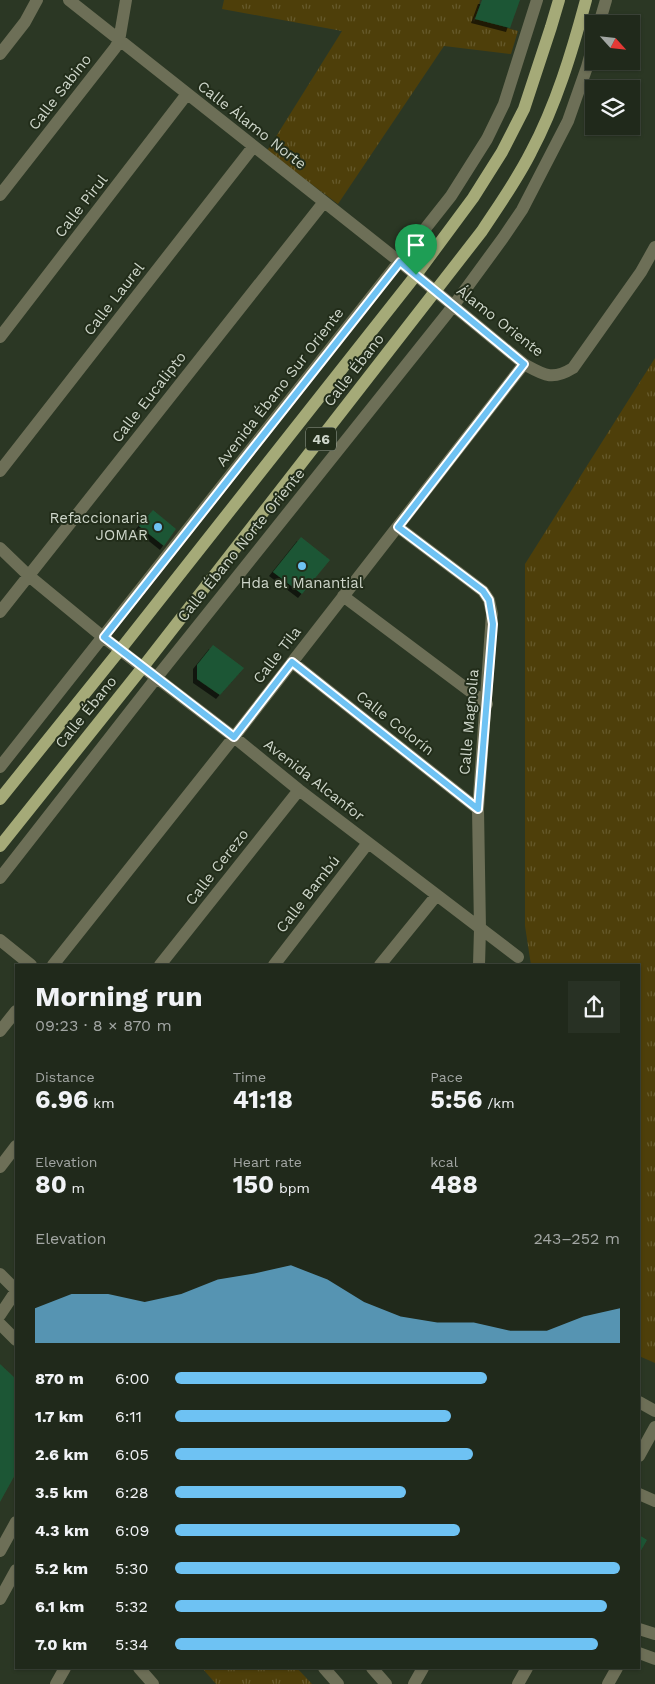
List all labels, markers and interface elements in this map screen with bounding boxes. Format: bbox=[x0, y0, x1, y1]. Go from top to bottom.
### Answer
north arrow bbox=[585, 15, 640, 70]
map controls bbox=[585, 15, 640, 135]
street label: Calle Sabino bbox=[25, 50, 95, 134]
street label: Calle Álamo Norte bbox=[194, 77, 310, 173]
button: layers bbox=[585, 80, 640, 135]
street label: Calle Pirul bbox=[51, 171, 111, 241]
pin bbox=[395, 224, 437, 275]
icon: arrive bbox=[402, 231, 430, 259]
street label: Calle Laurel bbox=[80, 259, 148, 339]
street label: Álamo Oriente bbox=[453, 281, 547, 361]
street label: Avenida Ébano Sur Oriente bbox=[212, 304, 348, 470]
street label: Calle Ébano bbox=[320, 330, 388, 410]
street label: Calle Eucalipto bbox=[108, 348, 190, 446]
road number: 46 bbox=[306, 428, 336, 450]
street label: Calle Ébano Norte Oriente bbox=[174, 465, 308, 625]
place label: Refaccionaria JOMAR bbox=[50, 509, 149, 544]
marker: Refaccionaria JOMAR bbox=[152, 521, 164, 533]
marker: Hda el Manantial bbox=[296, 560, 308, 572]
place label: Hda el Manantial bbox=[241, 574, 364, 592]
street label: Calle Tila bbox=[249, 623, 305, 687]
street label: Calle Magnolia bbox=[455, 668, 483, 776]
street label: Calle Ébano bbox=[51, 672, 121, 752]
street label: Calle Colorín bbox=[352, 687, 438, 759]
street label: Avenida Alcanfor bbox=[260, 735, 368, 825]
street label: Calle Cerezo bbox=[182, 825, 252, 909]
street label: Calle Bambú bbox=[272, 852, 344, 936]
text: Morning run bbox=[35, 980, 203, 1013]
button: share bbox=[568, 981, 620, 1033]
text: 09:23 · 8 × 870 m bbox=[35, 1016, 172, 1035]
text: Distance bbox=[35, 1069, 95, 1085]
text: Time bbox=[233, 1069, 266, 1085]
text: Pace bbox=[430, 1069, 463, 1085]
text: 6.96 bbox=[35, 1085, 88, 1114]
text: 41:18 bbox=[233, 1085, 293, 1114]
text: 5:56 bbox=[430, 1085, 482, 1114]
text: km bbox=[88, 1095, 115, 1111]
text: /km bbox=[482, 1095, 515, 1111]
text: Elevation bbox=[35, 1154, 98, 1170]
text: Heart rate bbox=[233, 1154, 302, 1170]
text: kcal bbox=[430, 1154, 458, 1170]
text: 80 bbox=[35, 1170, 67, 1199]
text: 150 bbox=[233, 1170, 274, 1199]
text: 488 bbox=[430, 1170, 478, 1199]
text: m bbox=[67, 1180, 85, 1196]
text: bpm bbox=[274, 1180, 310, 1196]
text: Elevation bbox=[35, 1229, 106, 1248]
text: 243–252 m bbox=[533, 1229, 620, 1248]
text: 870 m bbox=[35, 1369, 84, 1388]
text: 6:00 bbox=[115, 1369, 149, 1388]
text: 1.7 km bbox=[35, 1407, 84, 1426]
text: 6:11 bbox=[115, 1407, 142, 1426]
text: 2.6 km bbox=[35, 1445, 89, 1464]
text: 6:05 bbox=[115, 1445, 149, 1464]
text: 3.5 km bbox=[35, 1483, 88, 1502]
text: 6:28 bbox=[115, 1483, 149, 1502]
text: 4.3 km bbox=[35, 1521, 89, 1540]
text: 6:09 bbox=[115, 1521, 149, 1540]
text: 5.2 km bbox=[35, 1559, 88, 1578]
text: 5:30 bbox=[115, 1559, 148, 1578]
text: 6.1 km bbox=[35, 1597, 84, 1616]
text: 5:32 bbox=[115, 1597, 148, 1616]
text: 7.0 km bbox=[35, 1635, 87, 1654]
text: 5:34 bbox=[115, 1635, 148, 1654]

